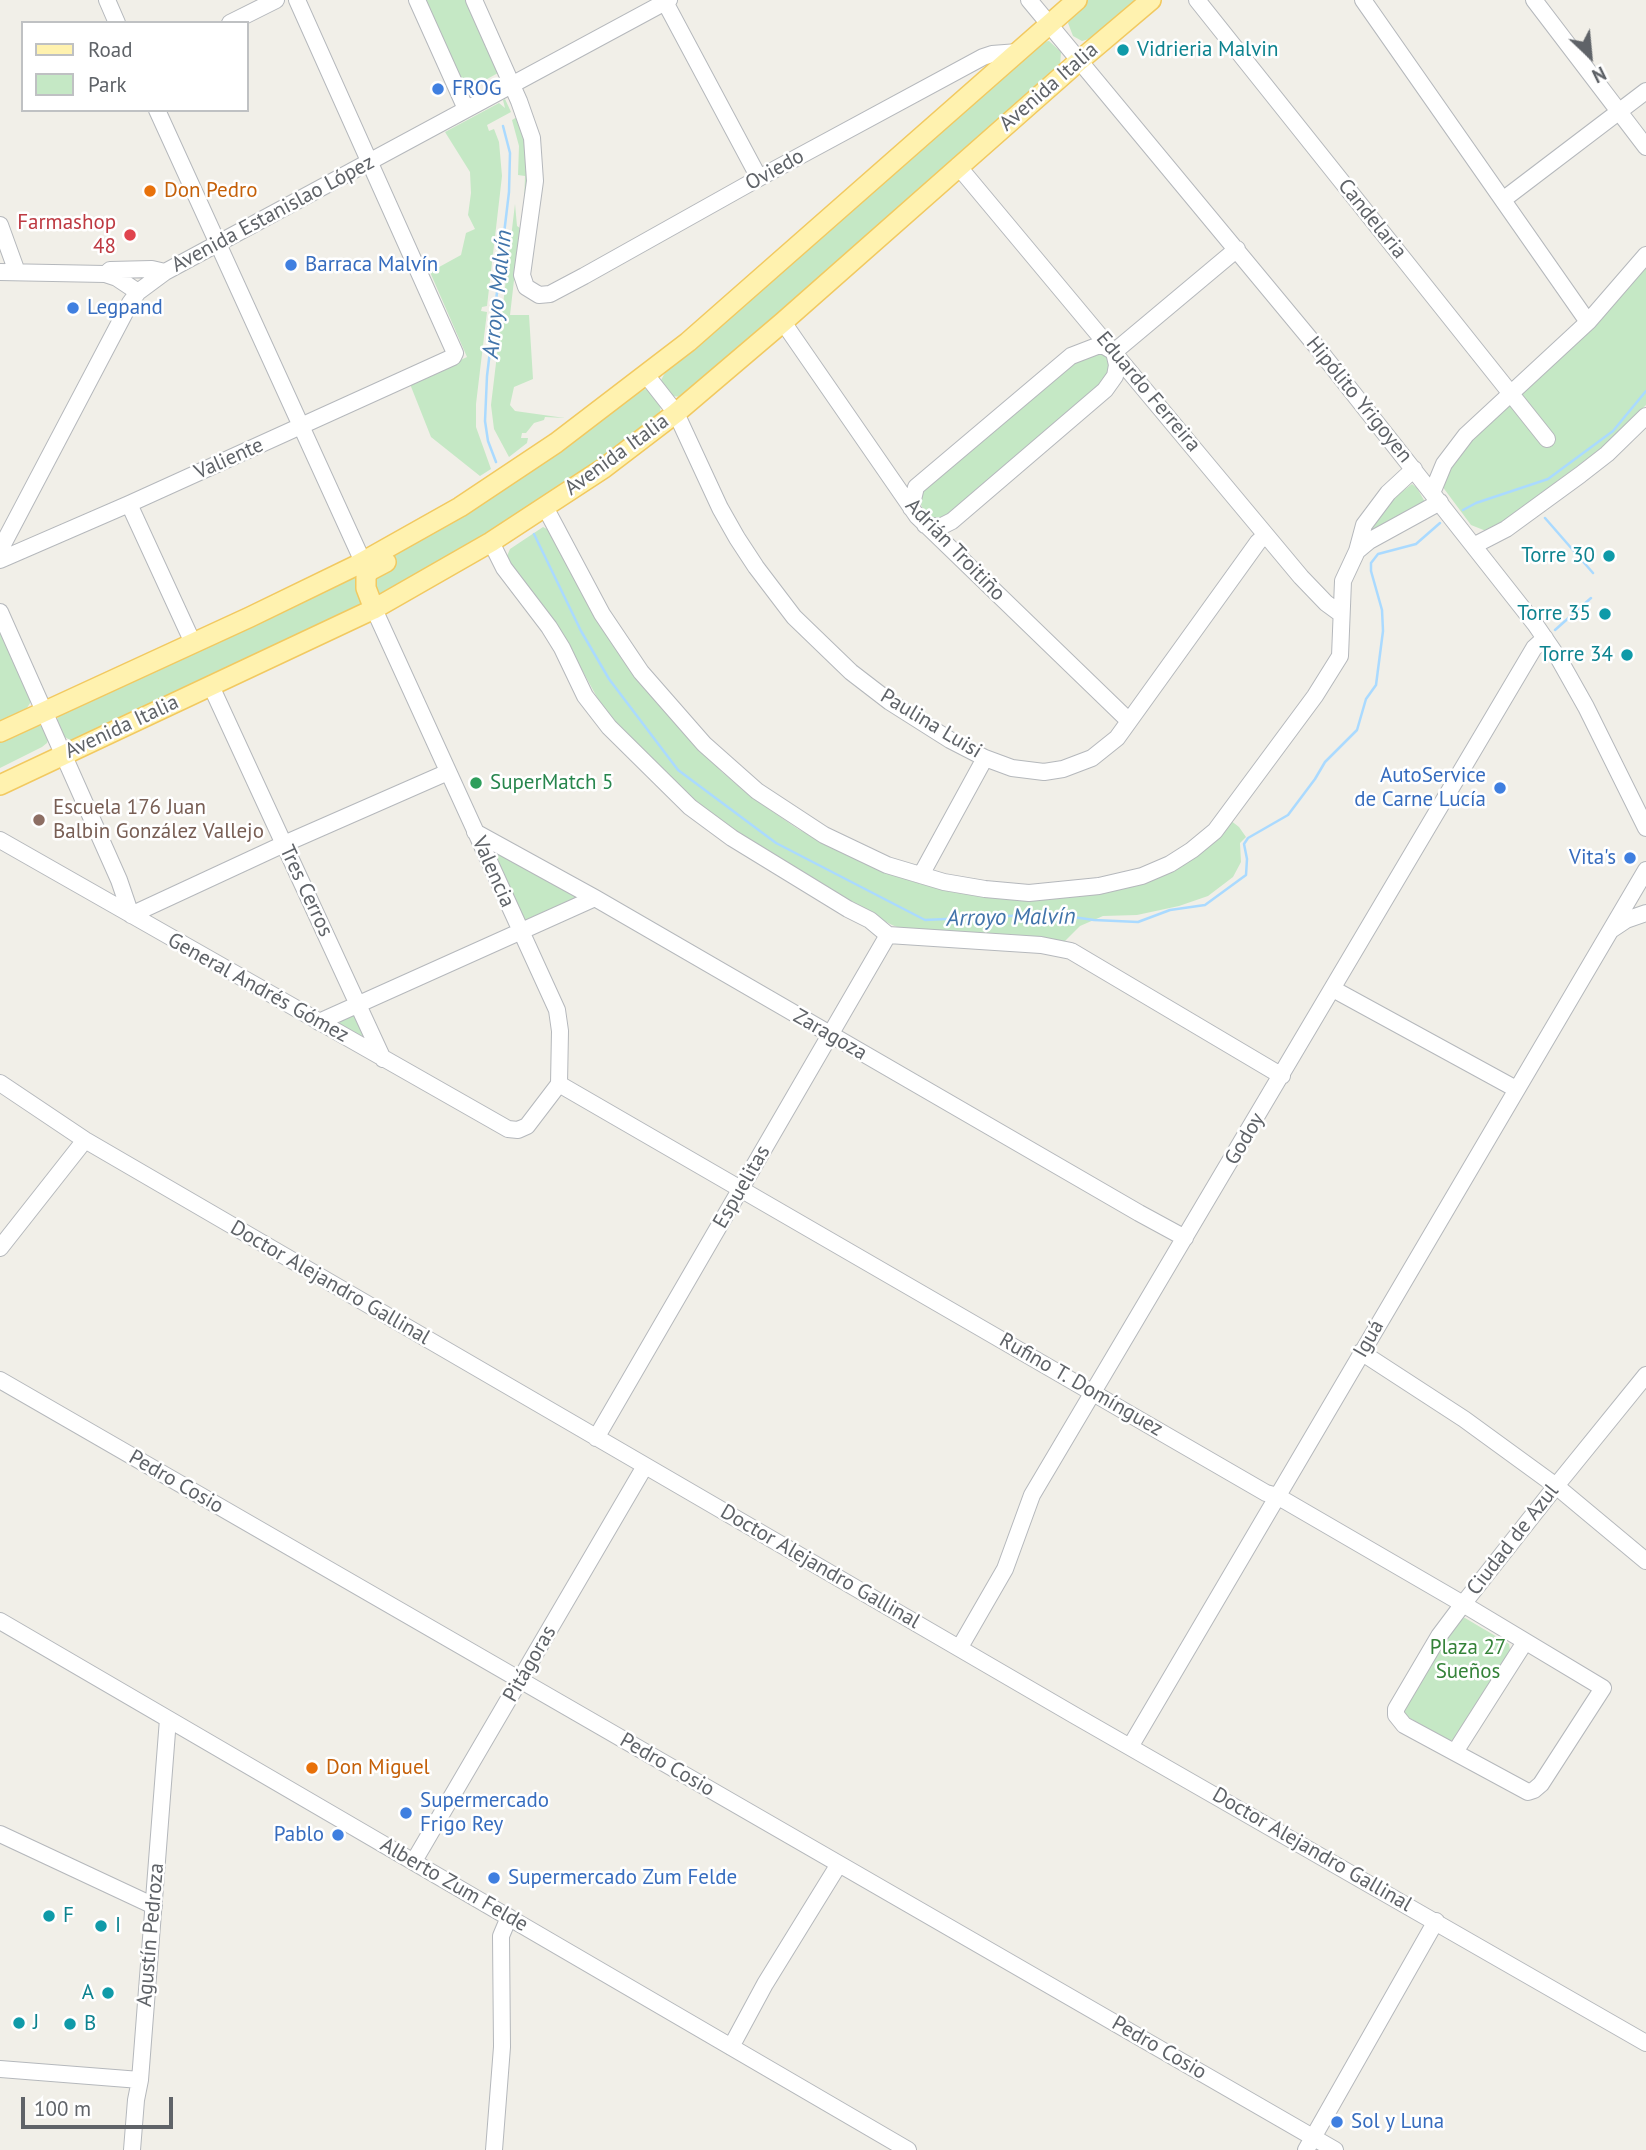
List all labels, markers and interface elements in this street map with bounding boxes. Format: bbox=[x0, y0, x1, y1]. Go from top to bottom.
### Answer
legend bbox=[21, 21, 248, 112]
north arrow bbox=[1555, 21, 1625, 91]
text: Road bbox=[88, 36, 132, 63]
street label: Avenida Italia bbox=[995, 37, 1103, 137]
place label: Vidrieria Malvin bbox=[1137, 37, 1278, 63]
marker: Vidrieria Malvin bbox=[1115, 42, 1131, 58]
text: N bbox=[1588, 61, 1610, 88]
text: Park bbox=[88, 71, 127, 98]
place label: FROG bbox=[452, 76, 502, 102]
marker: FROG bbox=[430, 81, 446, 97]
street label: Oviedo bbox=[741, 144, 809, 196]
street label: Avenida Estanislao López bbox=[167, 150, 379, 278]
street label: Candelaria bbox=[1332, 174, 1412, 264]
place label: Don Pedro bbox=[164, 178, 257, 204]
marker: Don Pedro bbox=[142, 183, 158, 199]
place label: Farmashop 48 bbox=[17, 210, 116, 260]
marker: Farmashop 48 bbox=[122, 227, 138, 243]
water label: Arroyo Malvín bbox=[478, 228, 518, 360]
place label: Barraca Malvín bbox=[305, 252, 438, 278]
marker: Barraca Malvín bbox=[283, 257, 299, 273]
place label: Legpand bbox=[87, 295, 163, 321]
marker: Legpand bbox=[65, 300, 81, 316]
street label: Eduardo Ferreira bbox=[1090, 327, 1206, 457]
street label: Hipólito Yrigoyen bbox=[1300, 332, 1418, 468]
street label: Avenida Italia bbox=[560, 409, 674, 501]
street label: Valiente bbox=[191, 433, 267, 485]
street label: Adrián Troitiño bbox=[900, 493, 1010, 607]
place label: Torre 30 bbox=[1521, 543, 1595, 569]
marker: Torre 30 bbox=[1601, 548, 1617, 564]
place label: Torre 35 bbox=[1517, 601, 1591, 627]
marker: Torre 35 bbox=[1597, 606, 1613, 622]
place label: Torre 34 bbox=[1539, 642, 1613, 668]
marker: Torre 34 bbox=[1619, 647, 1635, 663]
street label: Paulina Luisi bbox=[876, 684, 986, 764]
street label: Avenida Italia bbox=[61, 690, 183, 764]
place label: AutoService de Carne Lucía bbox=[1354, 763, 1486, 813]
place label: SuperMatch 5 bbox=[490, 770, 614, 796]
marker: SuperMatch 5 bbox=[468, 775, 484, 791]
marker: AutoService de Carne Lucía bbox=[1492, 780, 1508, 796]
place label: Escuela 176 Juan Balbin González Vallejo bbox=[53, 795, 264, 845]
marker: Escuela 176 Juan Balbin González Vallejo bbox=[31, 812, 47, 828]
street label: Valencia bbox=[466, 833, 520, 911]
street label: Tres Cerros bbox=[274, 841, 338, 941]
place label: Vita's bbox=[1569, 845, 1616, 871]
marker: Vita's bbox=[1622, 850, 1638, 866]
water label: Arroyo Malvín bbox=[946, 903, 1076, 933]
street label: General Andrés Gómez bbox=[163, 928, 353, 1048]
street label: Zaragoza bbox=[789, 1004, 871, 1066]
street label: Godoy bbox=[1220, 1108, 1270, 1170]
street label: Espuelitas bbox=[708, 1141, 776, 1233]
street label: Doctor Alejandro Gallinal bbox=[226, 1215, 434, 1351]
street label: Iguá bbox=[1348, 1316, 1390, 1362]
street label: Rufino T. Domínguez bbox=[995, 1328, 1167, 1442]
street label: Pedro Cosio bbox=[124, 1445, 228, 1519]
street label: Ciudad de Azul bbox=[1462, 1480, 1564, 1600]
street label: Doctor Alejandro Gallinal bbox=[716, 1499, 924, 1635]
street label: Pitágoras bbox=[498, 1621, 562, 1707]
park label: Plaza 27 Sueños bbox=[1430, 1635, 1506, 1685]
street label: Pedro Cosio bbox=[615, 1728, 719, 1802]
place label: Don Miguel bbox=[326, 1755, 430, 1781]
marker: Don Miguel bbox=[304, 1760, 320, 1776]
street label: Doctor Alejandro Gallinal bbox=[1208, 1782, 1416, 1918]
place label: Supermercado Frigo Rey bbox=[420, 1788, 549, 1838]
marker: Supermercado Frigo Rey bbox=[398, 1805, 414, 1821]
place label: Pablo bbox=[274, 1822, 324, 1848]
marker: Pablo bbox=[330, 1827, 346, 1843]
street label: Alberto Zum Felde bbox=[376, 1832, 532, 1938]
street label: Agustín Pedroza bbox=[132, 1862, 170, 2008]
place label: Supermercado Zum Felde bbox=[508, 1865, 737, 1891]
marker: Supermercado Zum Felde bbox=[486, 1870, 502, 1886]
place label: F bbox=[63, 1903, 74, 1929]
marker: F bbox=[41, 1908, 57, 1924]
place label: I bbox=[115, 1913, 121, 1939]
marker: I bbox=[93, 1918, 109, 1934]
place label: A bbox=[82, 1980, 94, 2006]
marker: A bbox=[100, 1985, 116, 2001]
place label: J bbox=[33, 2010, 39, 2036]
place label: B bbox=[84, 2011, 96, 2037]
street label: Pedro Cosio bbox=[1107, 2011, 1211, 2085]
marker: J bbox=[11, 2015, 27, 2031]
marker: B bbox=[62, 2016, 78, 2032]
scale bar bbox=[24, 2084, 177, 2128]
text: 100 m bbox=[34, 2095, 91, 2122]
place label: Sol y Luna bbox=[1351, 2109, 1444, 2135]
marker: Sol y Luna bbox=[1329, 2114, 1345, 2130]

